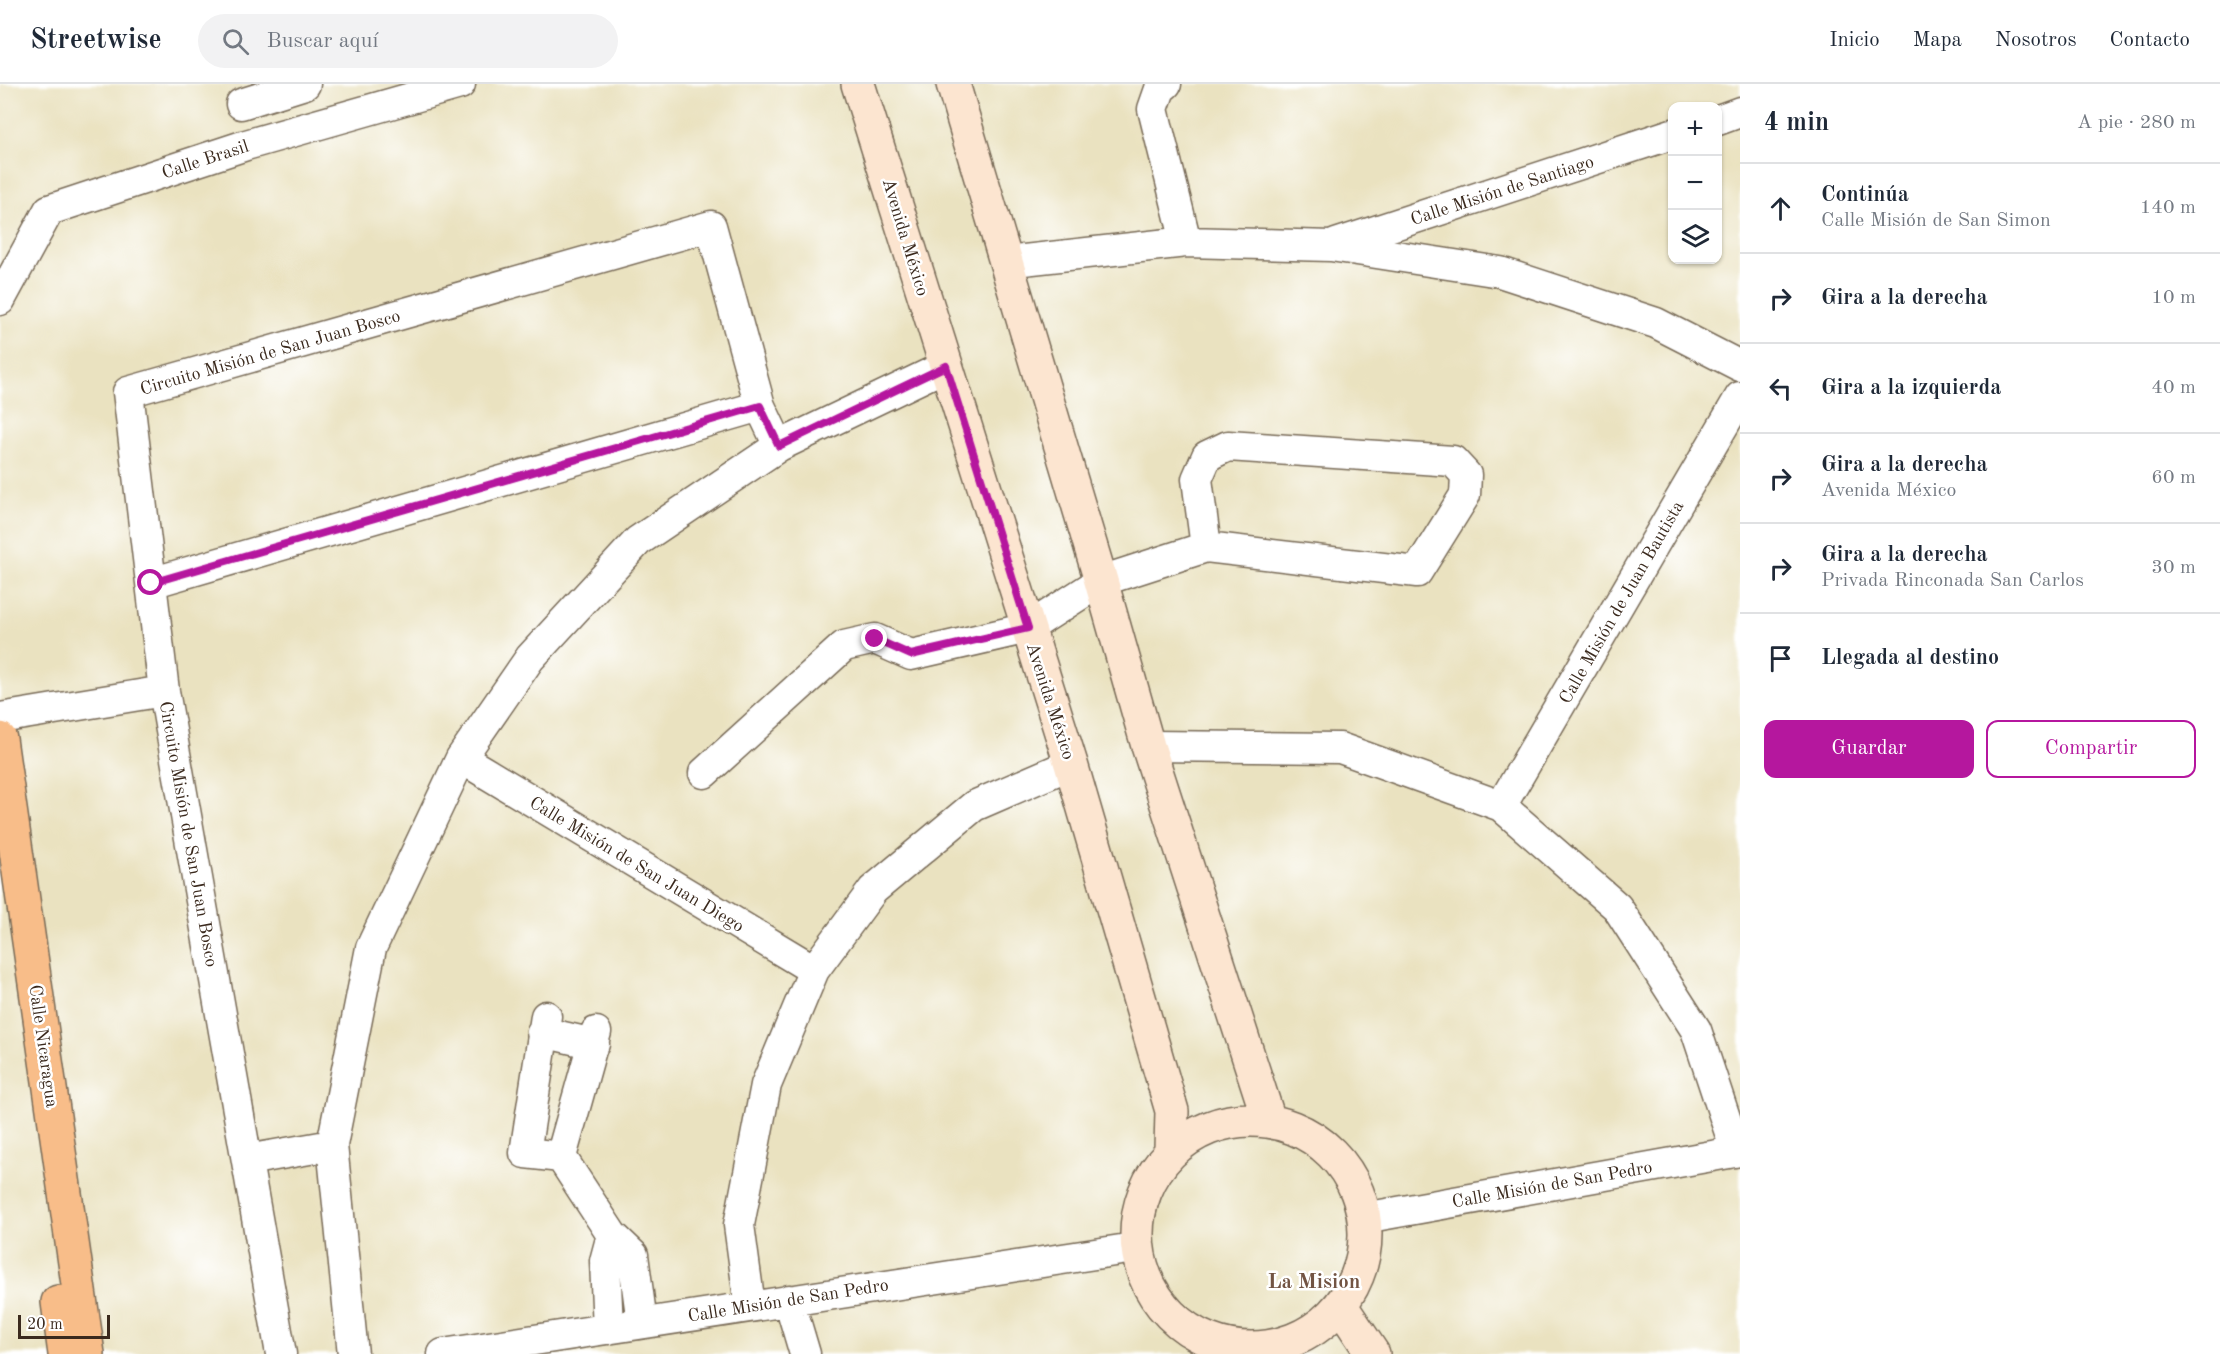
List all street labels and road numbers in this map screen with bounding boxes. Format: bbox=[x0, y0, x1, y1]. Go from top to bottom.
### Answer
street label: Calle Brasil bbox=[160, 137, 251, 182]
street label: Calle Misión de Santiago bbox=[1408, 153, 1596, 229]
street label: Avenida México bbox=[879, 176, 931, 298]
street label: Circuito Misión de San Juan Bosco bbox=[138, 307, 402, 399]
street label: Calle Misión de Juan Bautista bbox=[1556, 498, 1687, 707]
street label: Avenida México bbox=[1023, 641, 1077, 762]
street label: Circuito Misión de San Juan Bosco bbox=[156, 700, 220, 969]
street label: Calle Misión de San Juan Diego bbox=[526, 794, 747, 936]
street label: Calle Nicaragua bbox=[25, 984, 61, 1109]
street label: Calle Misión de San Pedro bbox=[1451, 1158, 1654, 1211]
street label: Calle Misión de San Pedro bbox=[686, 1276, 890, 1326]

